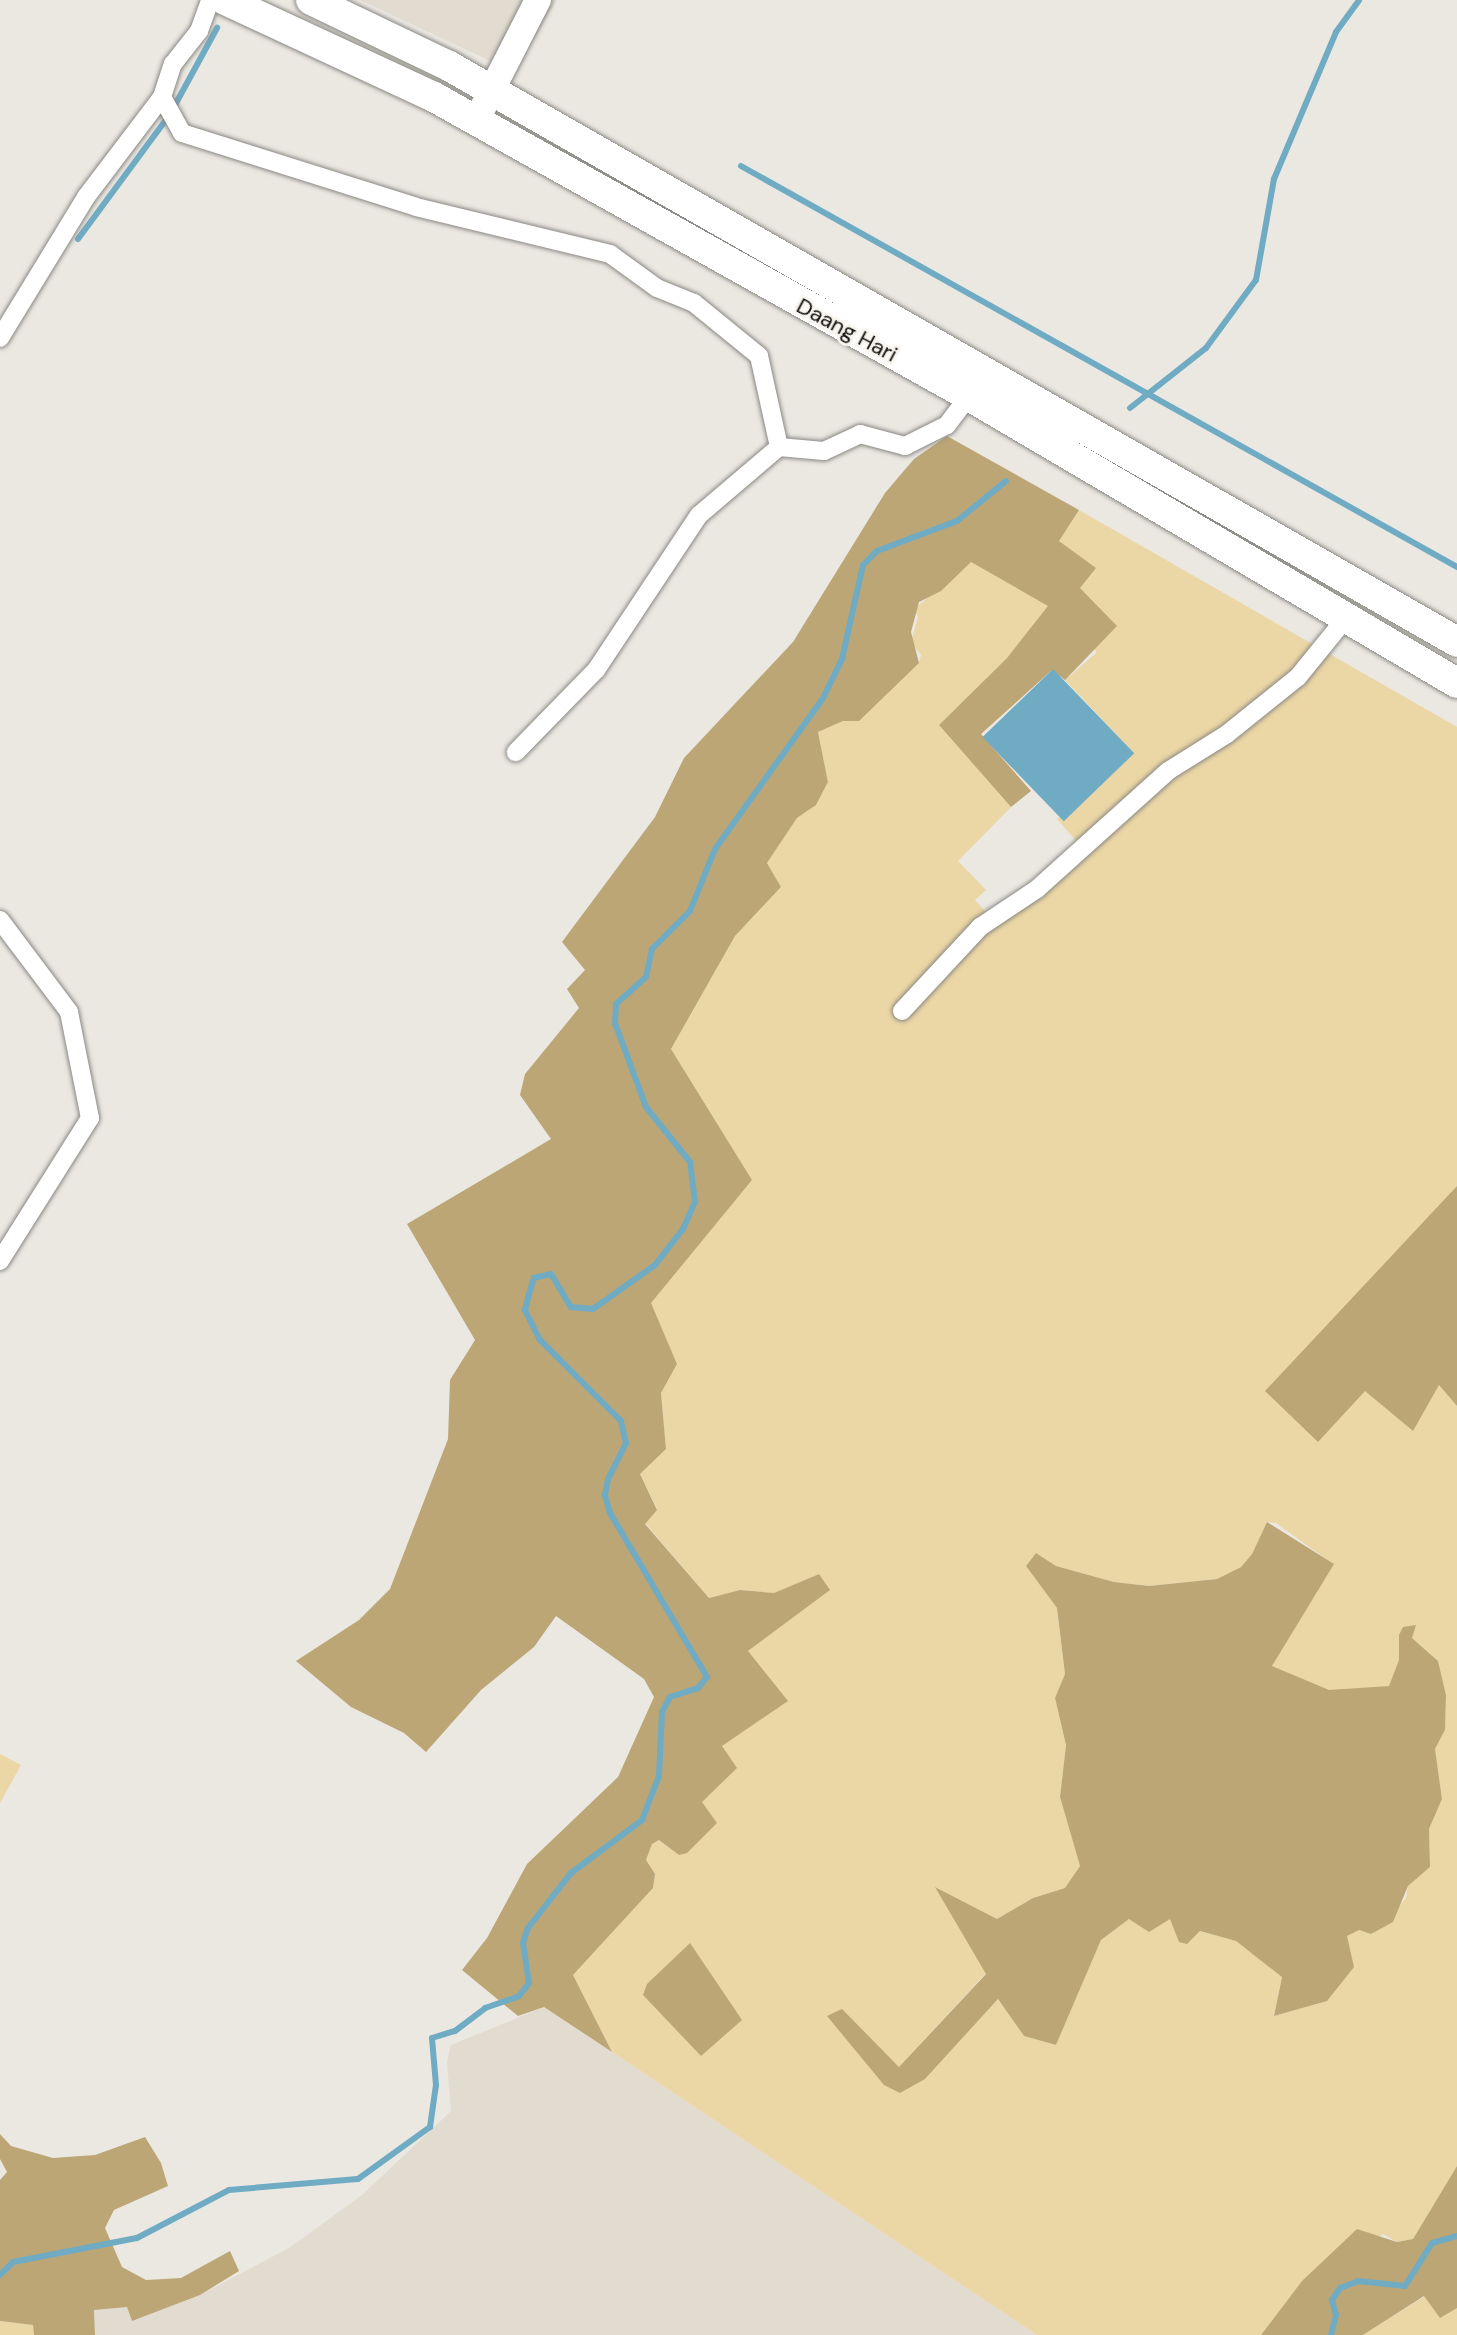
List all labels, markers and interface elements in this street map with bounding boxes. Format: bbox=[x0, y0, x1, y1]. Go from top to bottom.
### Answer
street label: Daang Hari bbox=[792, 292, 902, 368]

